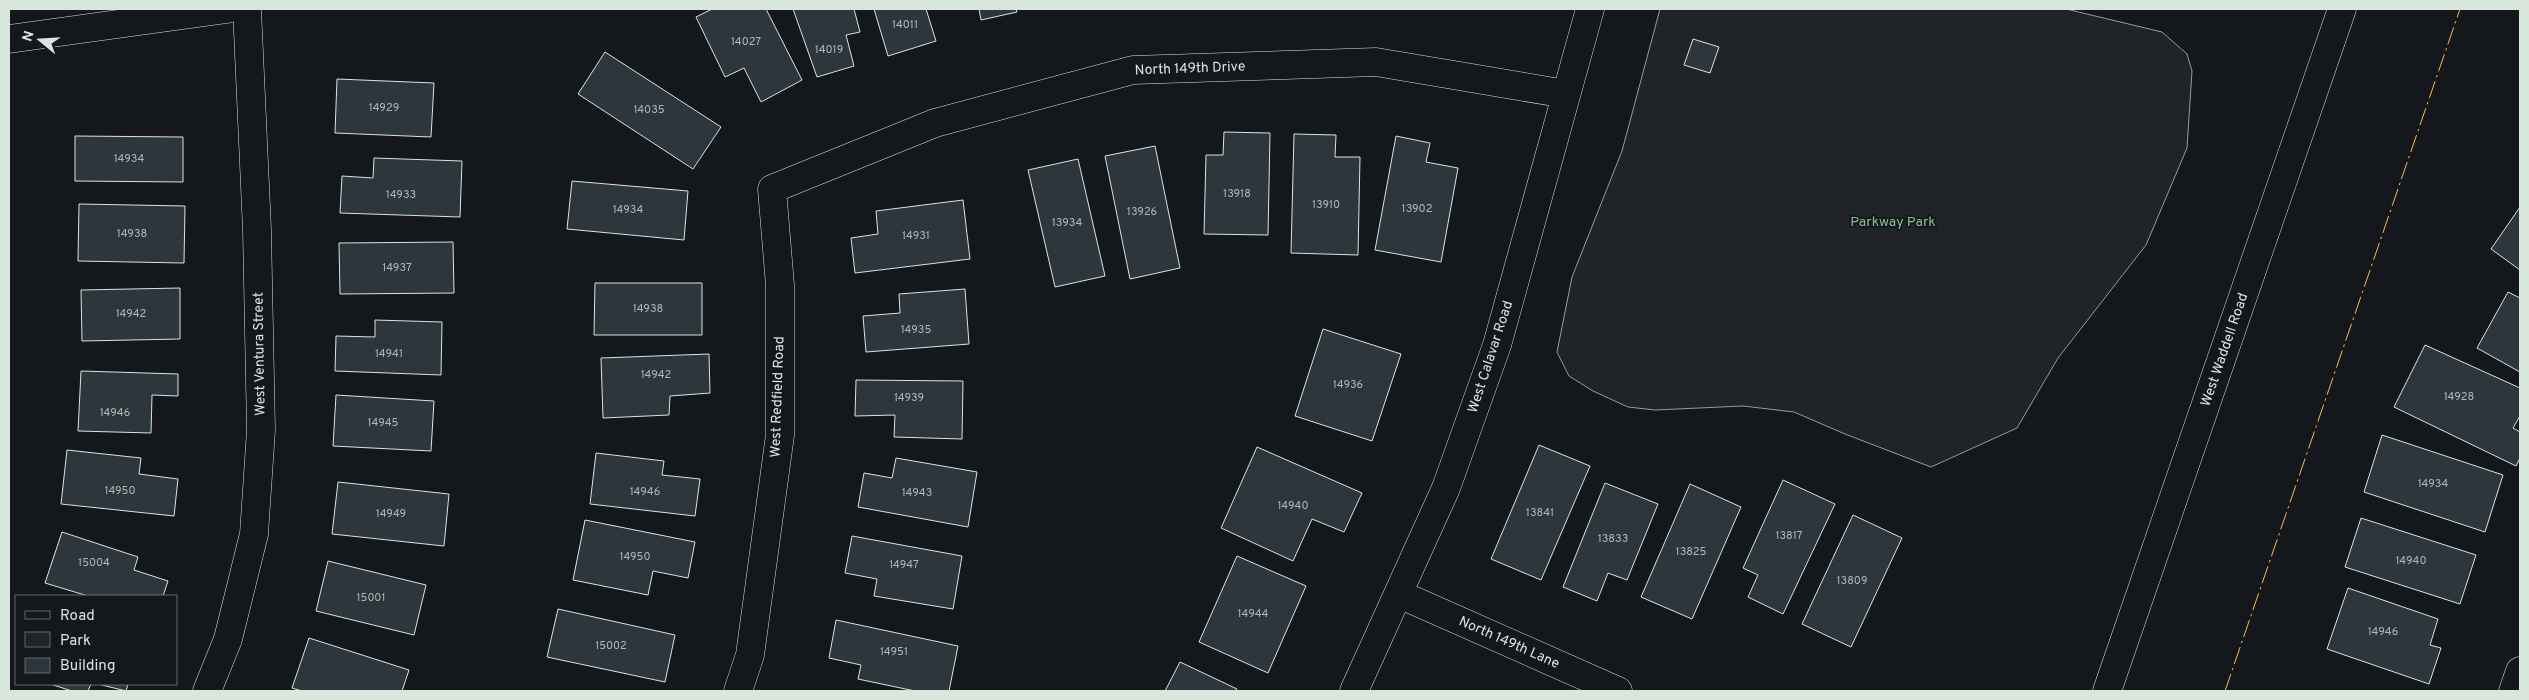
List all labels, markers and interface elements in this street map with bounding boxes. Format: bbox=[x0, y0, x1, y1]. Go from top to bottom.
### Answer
north arrow bbox=[15, 15, 65, 65]
house number: 14011 bbox=[892, 18, 918, 32]
text: N bbox=[19, 29, 39, 44]
house number: 14027 bbox=[731, 35, 761, 49]
house number: 14019 bbox=[815, 43, 843, 57]
street label: North 149th Drive bbox=[1134, 59, 1246, 79]
house number: 14929 bbox=[369, 101, 399, 115]
house number: 14035 bbox=[633, 103, 665, 117]
house number: 14934 bbox=[114, 152, 144, 166]
house number: 13918 bbox=[1223, 187, 1251, 201]
house number: 14933 bbox=[386, 188, 416, 202]
house number: 13910 bbox=[1312, 198, 1340, 212]
house number: 13902 bbox=[1402, 202, 1432, 216]
house number: 14934 bbox=[613, 203, 643, 217]
house number: 13926 bbox=[1127, 205, 1157, 219]
park label: Parkway Park bbox=[1850, 214, 1936, 231]
house number: 13934 bbox=[1052, 216, 1082, 230]
house number: 14938 bbox=[117, 227, 147, 241]
house number: 14931 bbox=[902, 229, 930, 243]
house number: 14937 bbox=[382, 261, 412, 275]
street label: West Waddell Road bbox=[2198, 291, 2252, 409]
street label: West Ventura Street bbox=[250, 292, 270, 416]
street label: West Calavar Road bbox=[1465, 299, 1517, 415]
house number: 14938 bbox=[633, 302, 663, 316]
house number: 14942 bbox=[116, 307, 146, 321]
house number: 14935 bbox=[901, 323, 931, 337]
street label: West Redfield Road bbox=[767, 336, 789, 458]
house number: 14941 bbox=[375, 347, 403, 361]
house number: 14942 bbox=[641, 368, 671, 382]
house number: 14936 bbox=[1333, 378, 1363, 392]
house number: 14928 bbox=[2444, 390, 2474, 404]
house number: 14939 bbox=[894, 391, 924, 405]
house number: 14946 bbox=[100, 406, 130, 420]
house number: 14945 bbox=[368, 416, 399, 430]
house number: 14934 bbox=[2418, 477, 2448, 491]
house number: 14950 bbox=[105, 484, 136, 498]
house number: 14946 bbox=[630, 485, 660, 499]
house number: 14943 bbox=[902, 486, 932, 500]
house number: 14940 bbox=[1277, 499, 1309, 513]
house number: 13841 bbox=[1526, 506, 1554, 520]
house number: 14949 bbox=[376, 507, 406, 521]
house number: 13817 bbox=[1775, 529, 1803, 543]
house number: 13833 bbox=[1598, 532, 1628, 546]
house number: 13825 bbox=[1676, 545, 1707, 559]
house number: 14950 bbox=[620, 550, 651, 564]
house number: 14940 bbox=[2395, 554, 2427, 568]
house number: 15004 bbox=[78, 556, 110, 570]
house number: 14947 bbox=[889, 558, 919, 572]
house number: 13809 bbox=[1837, 574, 1867, 588]
house number: 15001 bbox=[356, 591, 386, 605]
legend bbox=[15, 595, 178, 685]
text: Road bbox=[60, 607, 95, 626]
house number: 14944 bbox=[1238, 607, 1269, 621]
street label: North 149th Lane bbox=[1456, 613, 1562, 673]
house number: 14946 bbox=[2368, 625, 2398, 639]
text: Park bbox=[60, 632, 91, 651]
house number: 15002 bbox=[595, 639, 627, 653]
house number: 14951 bbox=[880, 645, 908, 659]
text: Building bbox=[60, 657, 115, 676]

